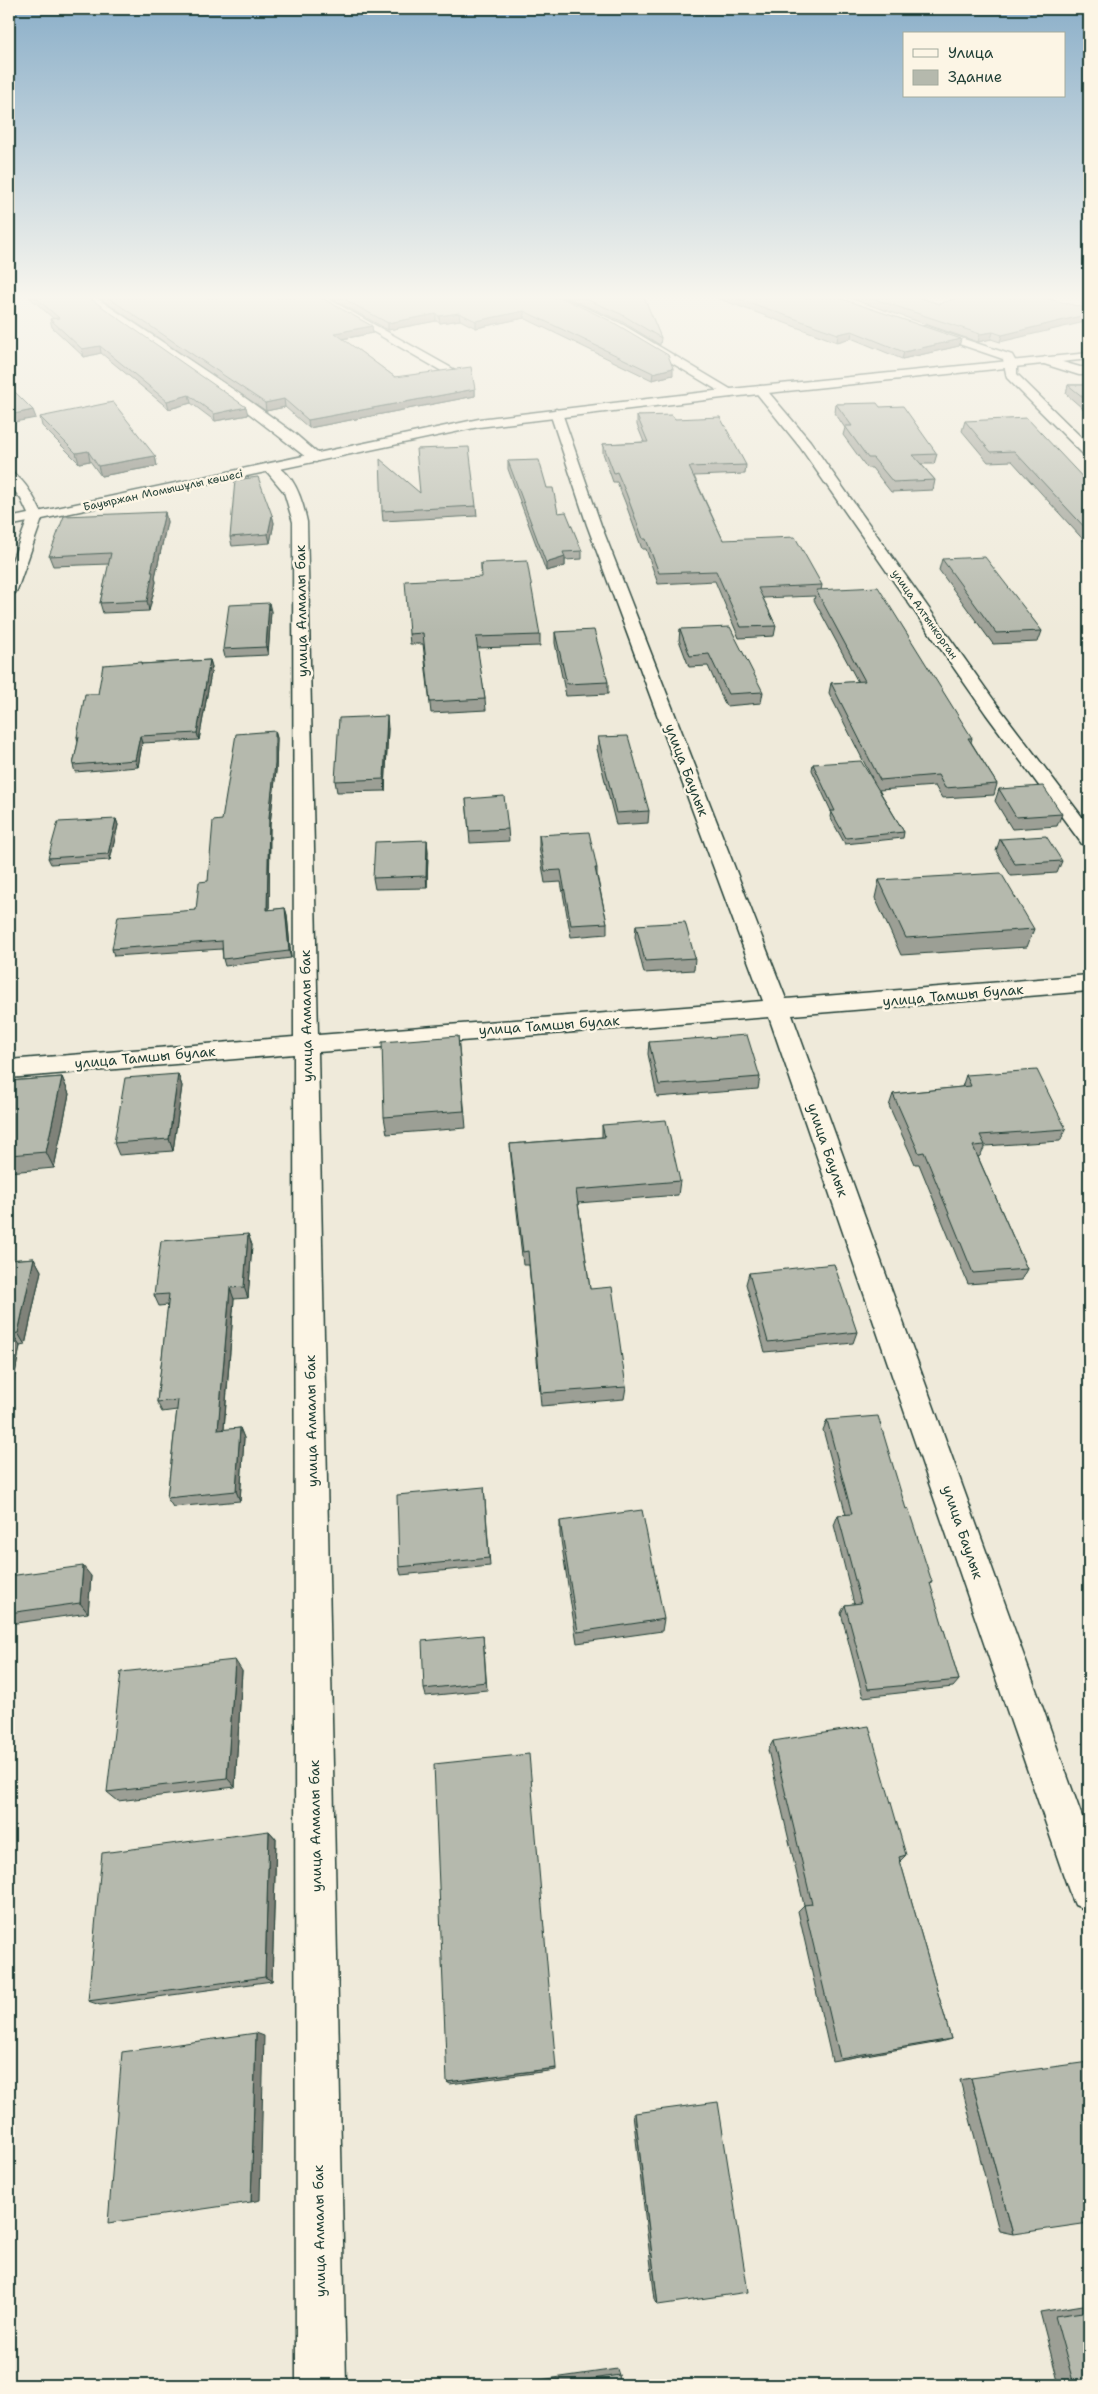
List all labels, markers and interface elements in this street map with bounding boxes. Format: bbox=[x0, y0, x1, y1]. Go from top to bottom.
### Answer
legend bbox=[903, 32, 1066, 98]
text: Улица bbox=[948, 43, 994, 63]
text: Здание bbox=[948, 67, 1002, 87]
street label: Бауыржан Момышұлы көшесі bbox=[82, 466, 244, 515]
street label: улица Алмалы бак bbox=[291, 544, 311, 677]
street label: улица Алтынкорган bbox=[888, 566, 961, 662]
street label: улица Баулык bbox=[661, 721, 713, 820]
street label: улица Алмалы бак bbox=[296, 949, 316, 1082]
street label: улица Тамшы булак bbox=[882, 980, 1025, 1010]
street label: улица Тамшы булак bbox=[478, 1011, 621, 1039]
street label: улица Тамшы булак bbox=[74, 1042, 217, 1072]
street label: улица Баулык bbox=[804, 1101, 853, 1200]
street label: улица Алмалы бак bbox=[301, 1354, 321, 1487]
street label: улица Баулык bbox=[939, 1483, 988, 1582]
street label: улица Алмалы бак bbox=[305, 1759, 325, 1892]
street label: улица Алмалы бак bbox=[309, 2164, 329, 2297]

